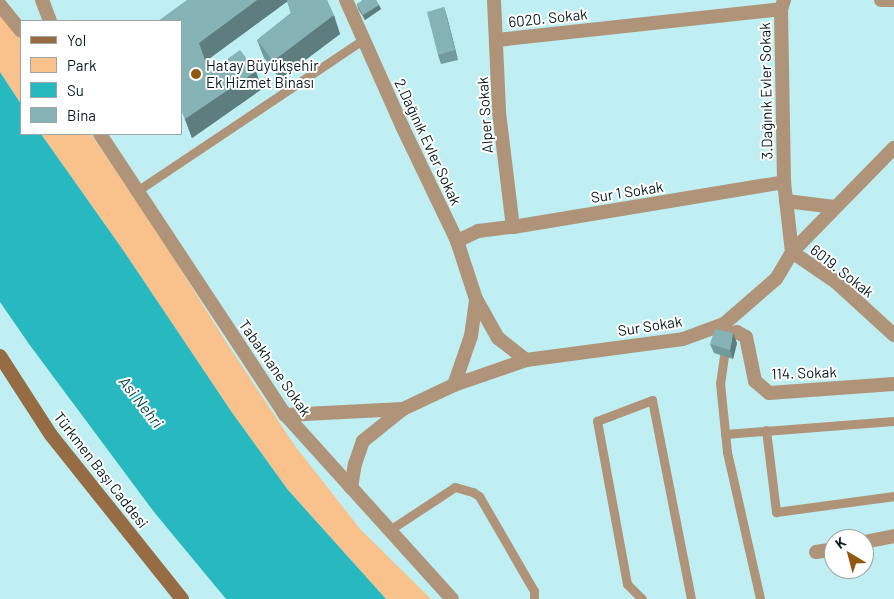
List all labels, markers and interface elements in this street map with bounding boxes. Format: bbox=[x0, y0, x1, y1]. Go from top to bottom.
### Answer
street label: 6020. Sokak bbox=[508, 5, 588, 31]
legend bbox=[20, 20, 182, 135]
street label: 3.Dağınık Evler Sokak bbox=[756, 22, 776, 160]
text: Yol bbox=[67, 31, 86, 49]
text: Park bbox=[67, 56, 96, 74]
place label: Hatay Büyükşehir Ek Hizmet Binası bbox=[206, 56, 319, 91]
marker: Hatay Büyükşehir Ek Hizmet Binası bbox=[190, 68, 202, 80]
street label: 2.Dağınık Evler Sokak bbox=[391, 76, 465, 208]
street label: Alper Sokak bbox=[473, 76, 497, 154]
text: Su bbox=[67, 81, 84, 99]
text: Bina bbox=[67, 106, 96, 124]
street label: Sur 1 Sokak bbox=[590, 177, 664, 207]
street label: 6019. Sokak bbox=[807, 241, 877, 301]
street label: Sur Sokak bbox=[617, 312, 683, 340]
street label: Tabakhane Sokak bbox=[235, 316, 315, 420]
street label: 114. Sokak bbox=[771, 363, 837, 383]
water label: Asi Nehri bbox=[115, 372, 167, 432]
street label: Türkmen Başı Caddesi bbox=[50, 408, 152, 532]
north arrow bbox=[824, 529, 874, 579]
text: K bbox=[832, 533, 849, 552]

